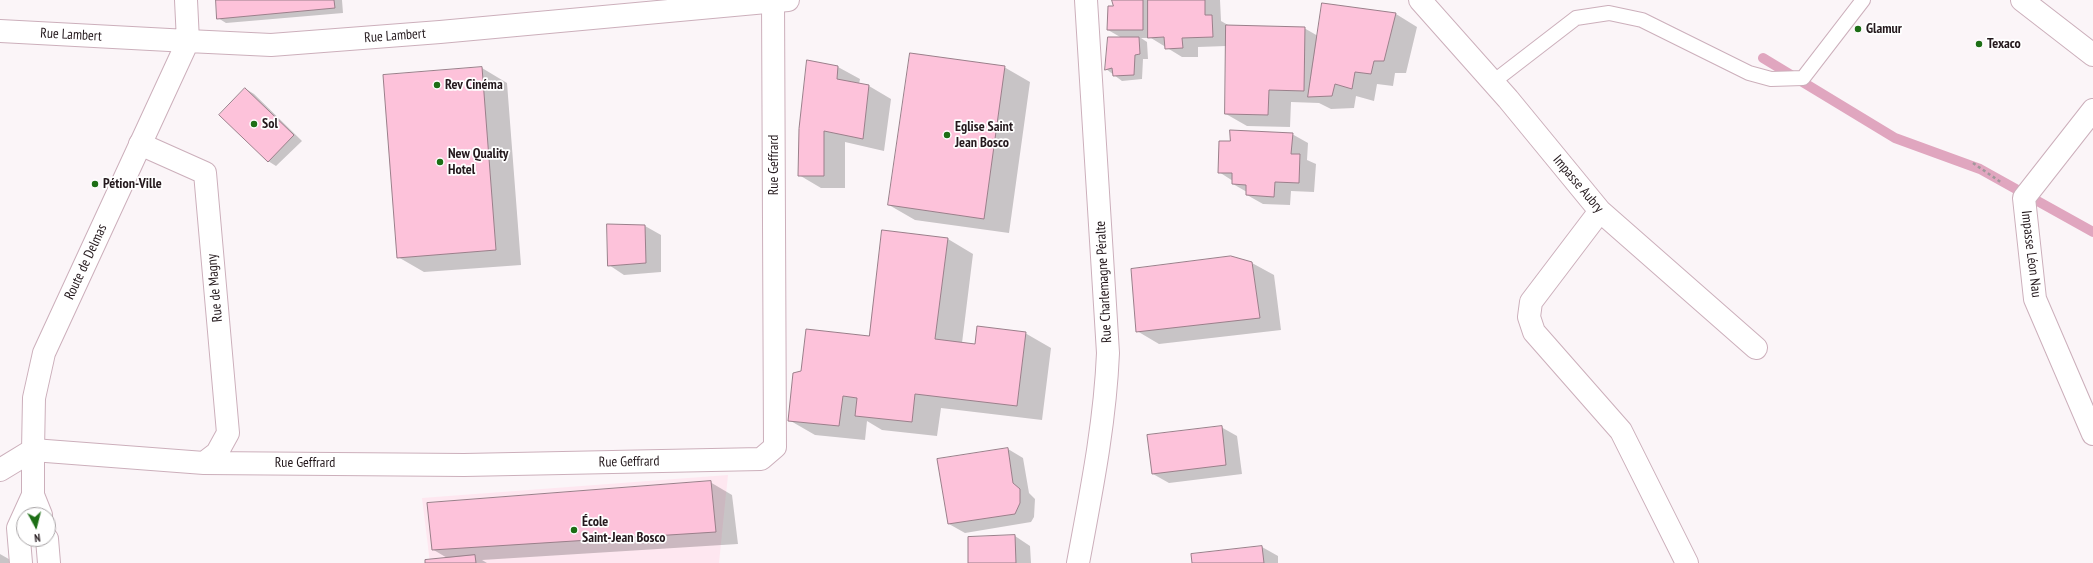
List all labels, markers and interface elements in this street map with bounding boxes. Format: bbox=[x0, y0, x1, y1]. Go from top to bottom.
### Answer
place label: Glamur bbox=[1866, 21, 1902, 37]
marker: Glamur bbox=[1853, 24, 1863, 34]
street label: Rue Lambert bbox=[40, 25, 102, 45]
street label: Rue Lambert bbox=[364, 25, 426, 47]
place label: Texaco bbox=[1987, 36, 2021, 52]
marker: Texaco bbox=[1974, 39, 1984, 49]
place label: Rev Cinéma bbox=[445, 77, 503, 93]
marker: Rev Cinéma bbox=[432, 80, 442, 90]
place label: Sol bbox=[262, 116, 278, 132]
marker: Sol bbox=[249, 119, 259, 129]
place label: Eglise Saint Jean Bosco bbox=[955, 119, 1013, 152]
marker: Eglise Saint Jean Bosco bbox=[942, 130, 952, 140]
street label: Rue Geffrard bbox=[766, 135, 782, 195]
place label: New Quality Hotel bbox=[448, 146, 508, 178]
street label: Impasse Aubry bbox=[1549, 152, 1607, 216]
marker: New Quality Hotel bbox=[435, 157, 445, 167]
place label: Pétion-Ville bbox=[103, 176, 162, 192]
marker: Pétion-Ville bbox=[90, 179, 100, 189]
street label: Impasse Léon Nau bbox=[2017, 210, 2045, 298]
street label: Rue Charlemagne Péralte bbox=[1092, 221, 1116, 343]
street label: Route de Delmas bbox=[61, 222, 111, 302]
street label: Rue de Magny bbox=[204, 253, 226, 323]
street label: Rue Geffrard bbox=[598, 453, 660, 471]
street label: Rue Geffrard bbox=[275, 455, 335, 471]
north arrow bbox=[16, 507, 56, 547]
place label: École Saint-Jean Bosco bbox=[582, 514, 665, 546]
marker: École Saint-Jean Bosco bbox=[569, 525, 579, 535]
text: N bbox=[34, 531, 41, 545]

